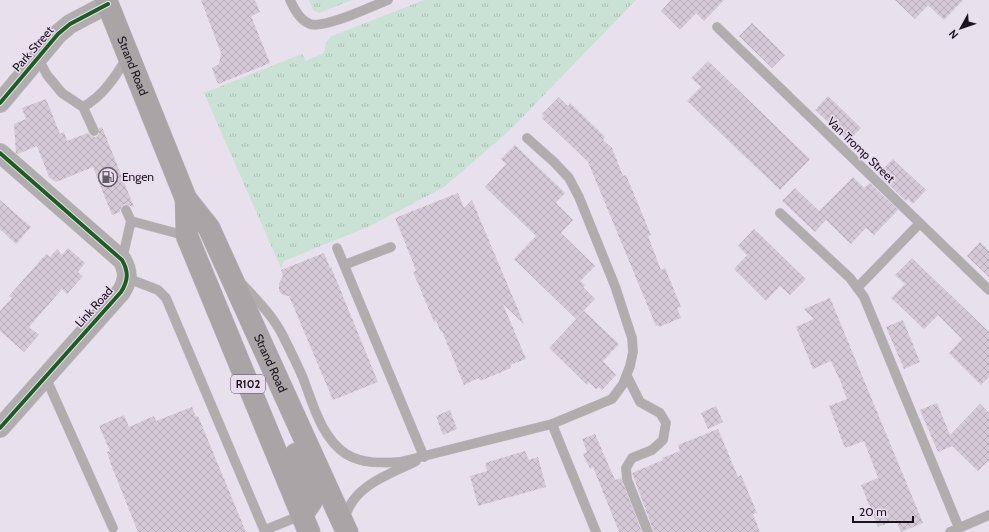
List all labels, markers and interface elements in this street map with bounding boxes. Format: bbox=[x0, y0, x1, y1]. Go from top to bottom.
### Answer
north arrow bbox=[941, 8, 981, 48]
street label: Park Street bbox=[9, 23, 56, 74]
text: N bbox=[945, 27, 961, 42]
street label: Strand Road bbox=[114, 34, 152, 97]
street label: Van Tromp Street bbox=[824, 114, 898, 186]
fuel station icon: Engen bbox=[97, 166, 119, 188]
place label: Engen bbox=[122, 169, 154, 184]
street label: Link Road bbox=[72, 283, 116, 330]
street label: Strand Road bbox=[251, 331, 291, 395]
road number: R102 bbox=[231, 375, 265, 393]
scale bar bbox=[853, 498, 913, 524]
text: 20 m bbox=[859, 504, 887, 519]

